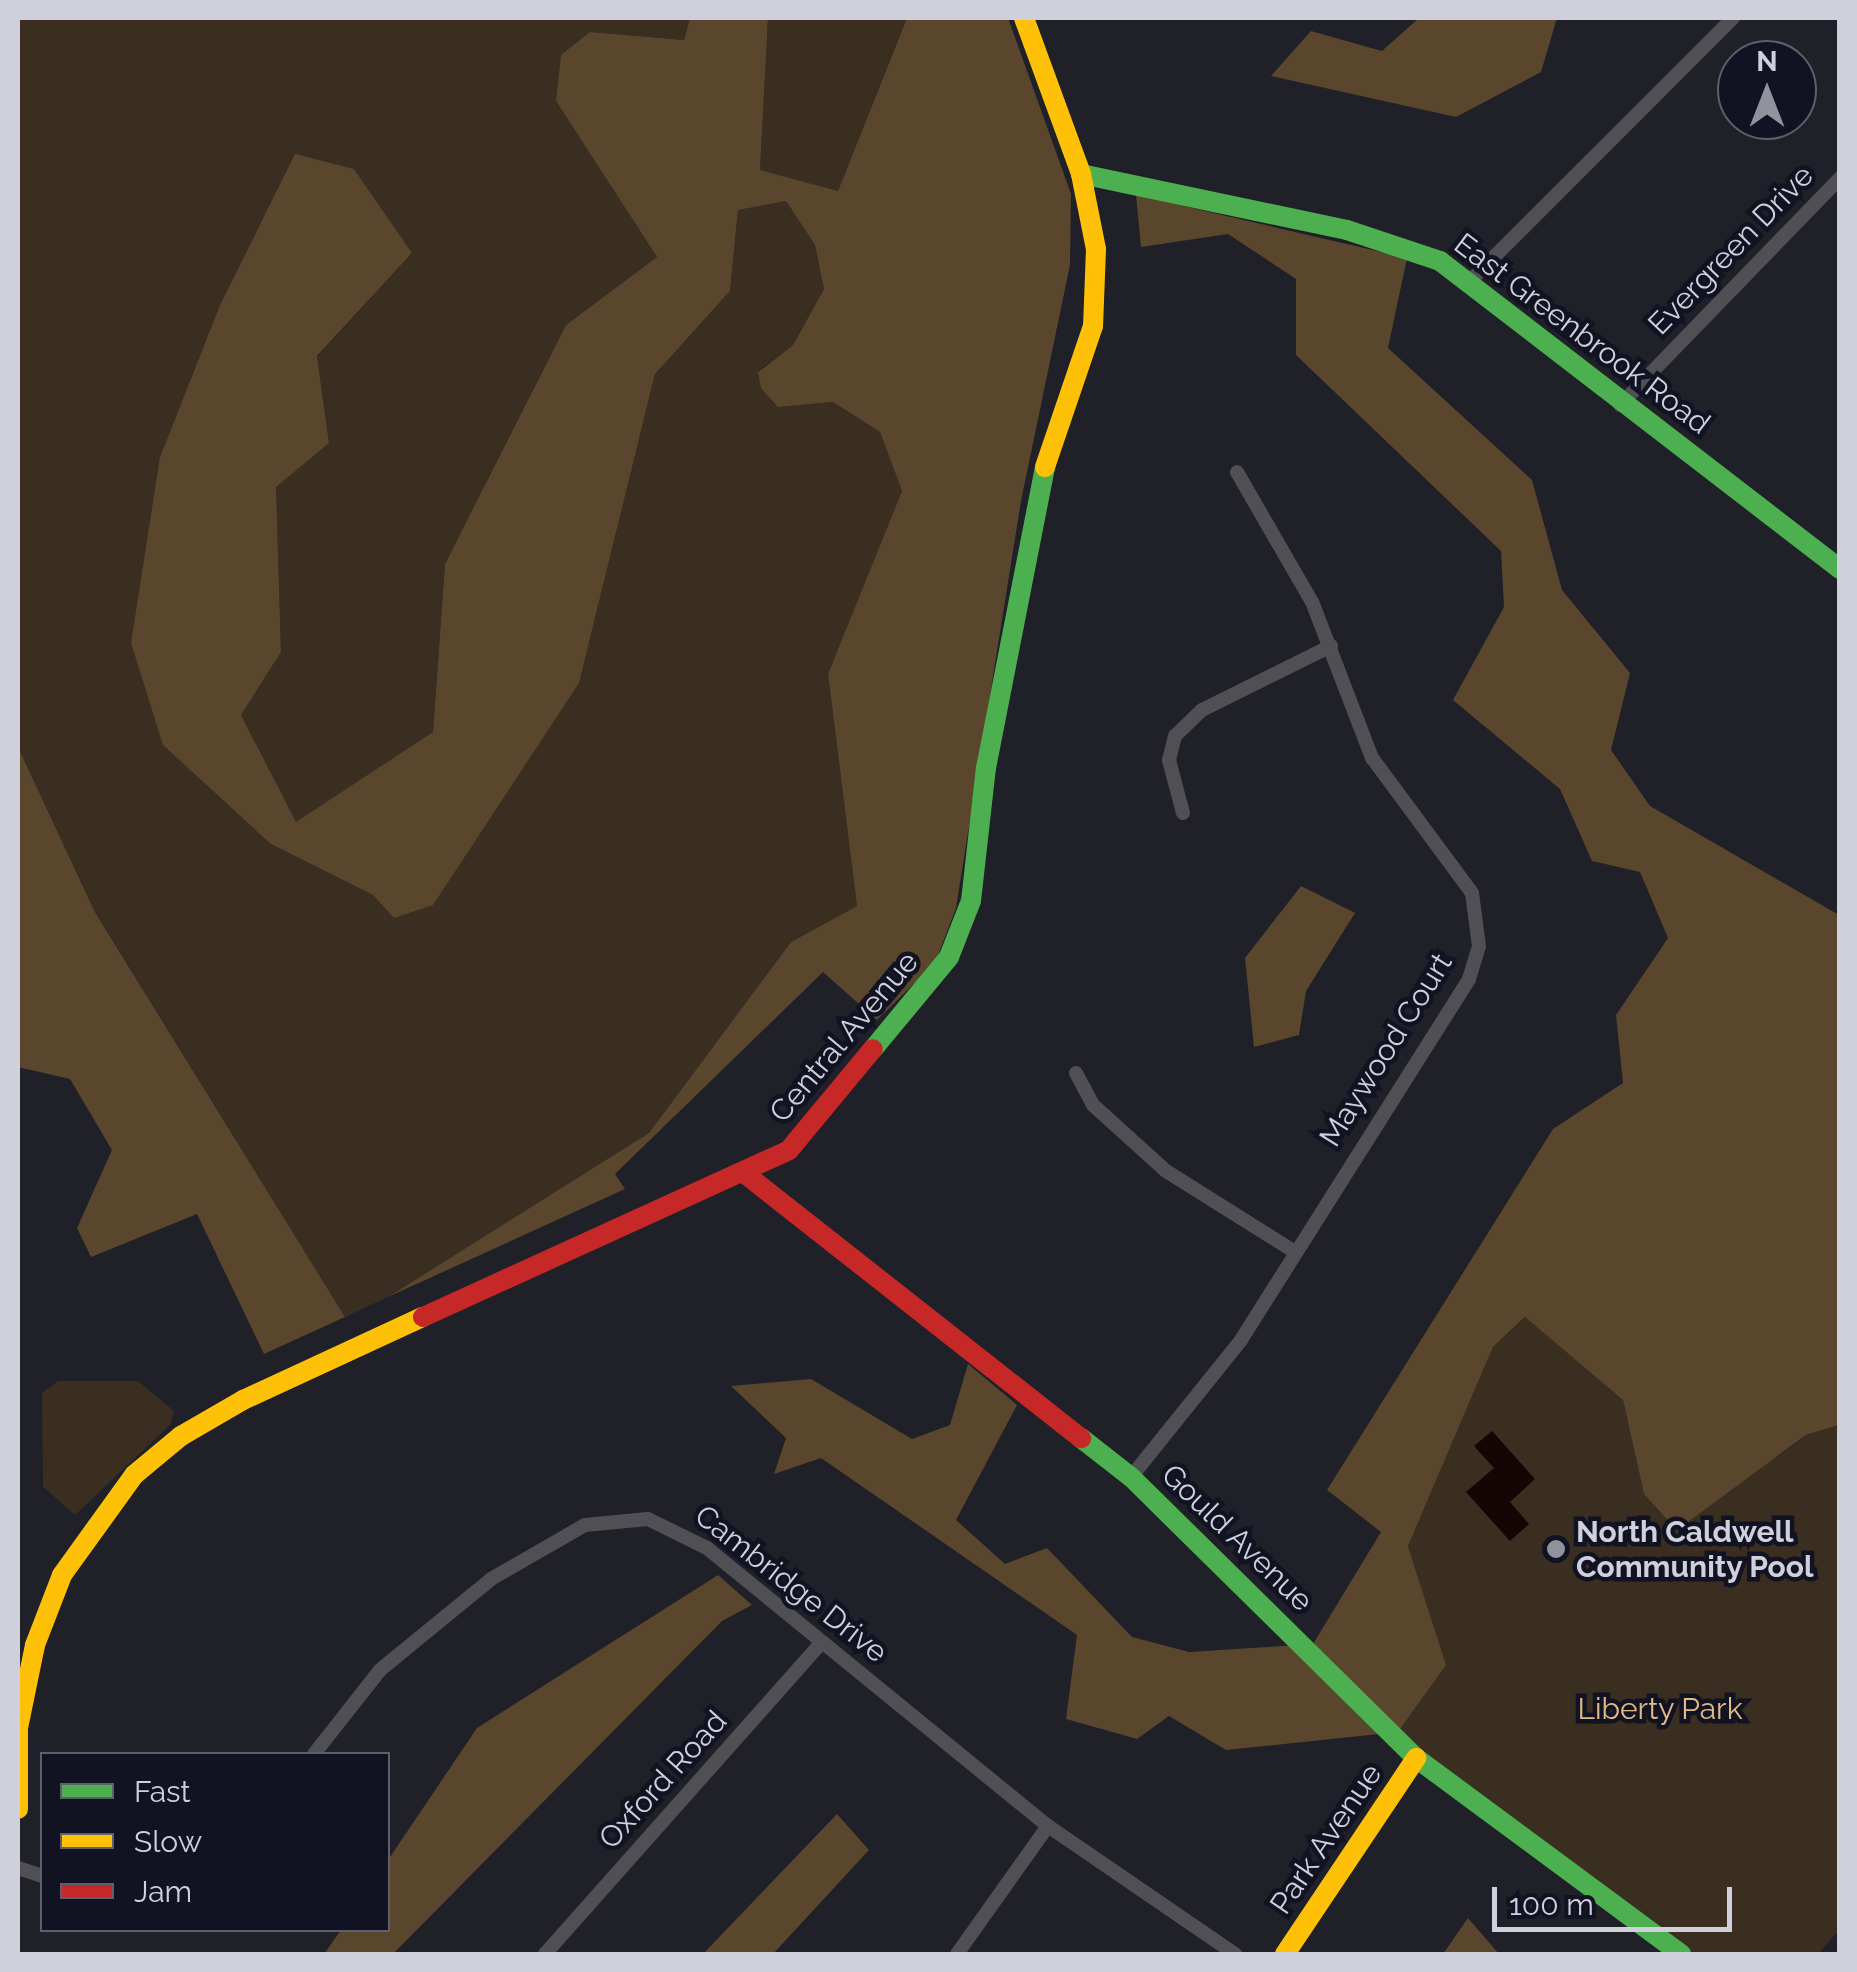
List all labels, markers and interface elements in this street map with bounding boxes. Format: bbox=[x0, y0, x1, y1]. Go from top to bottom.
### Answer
north arrow bbox=[1717, 40, 1817, 140]
text: N bbox=[1756, 45, 1778, 78]
street label: Evergreen Drive bbox=[1641, 158, 1821, 342]
street label: East Greenbrook Road bbox=[1447, 226, 1717, 442]
street label: Central Avenue bbox=[762, 944, 926, 1130]
street label: Maywood Court bbox=[1312, 947, 1460, 1153]
street label: Gould Avenue bbox=[1154, 1457, 1320, 1619]
street label: Cambridge Drive bbox=[688, 1498, 894, 1670]
place label: North Caldwell Community Pool bbox=[1576, 1514, 1814, 1584]
marker: North Caldwell Community Pool bbox=[1545, 1538, 1567, 1560]
park label: Liberty Park bbox=[1577, 1691, 1743, 1727]
street label: Oxford Road bbox=[592, 1704, 734, 1856]
legend bbox=[40, 1752, 390, 1932]
street label: Park Avenue bbox=[1262, 1757, 1390, 1921]
text: Fast bbox=[134, 1774, 191, 1809]
text: Slow bbox=[134, 1824, 202, 1859]
scale bar bbox=[1497, 1867, 1737, 1929]
text: Jam bbox=[134, 1874, 192, 1909]
text: 100 m bbox=[1509, 1887, 1594, 1922]

